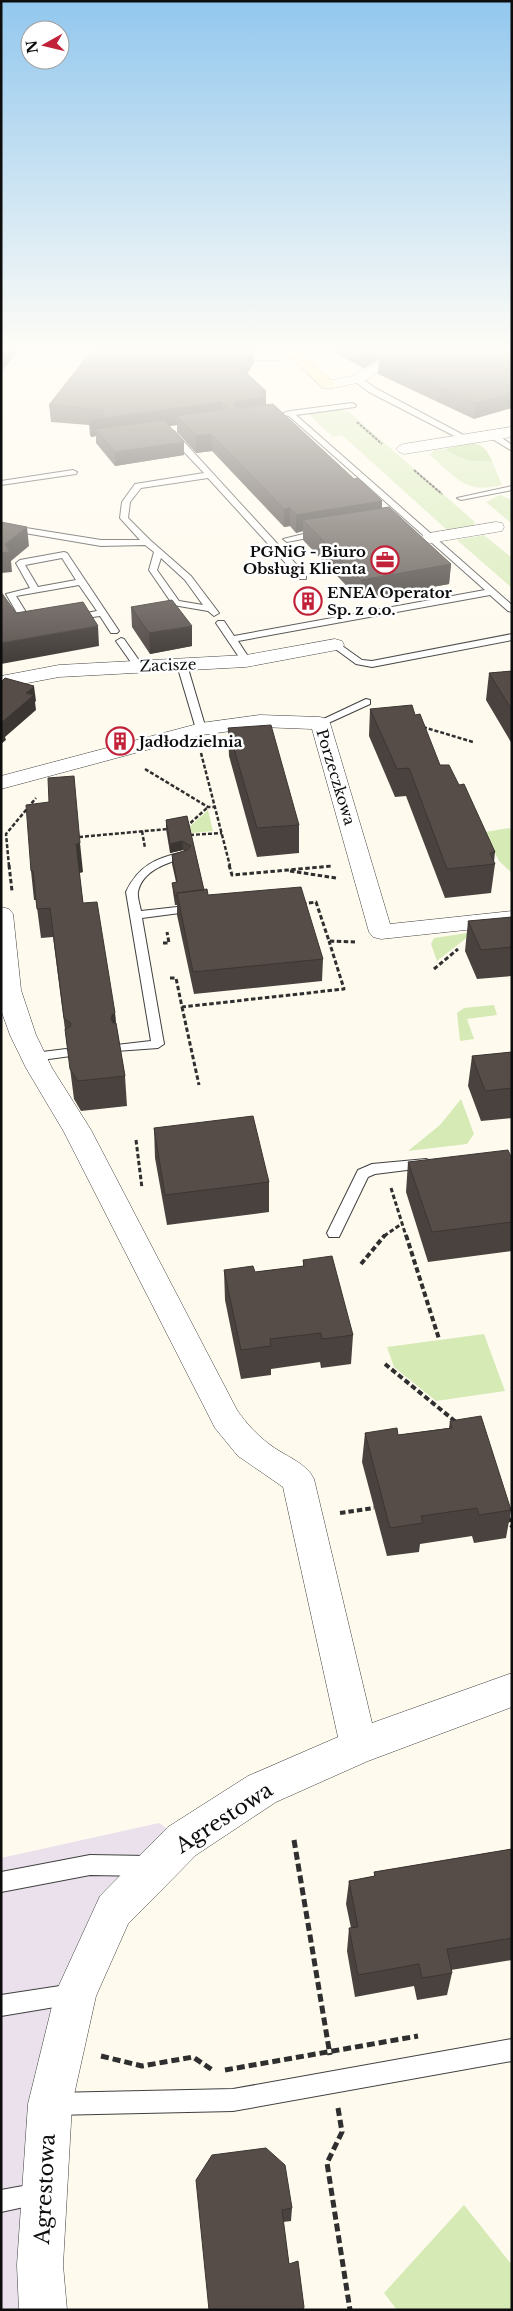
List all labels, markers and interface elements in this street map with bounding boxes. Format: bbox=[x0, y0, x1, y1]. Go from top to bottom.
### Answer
north arrow bbox=[20, 20, 70, 70]
text: N bbox=[22, 39, 42, 55]
place label: PGNiG - Biuro Obsługi Klienta bbox=[243, 542, 366, 578]
office icon: PGNiG - Biuro Obsługi Klienta bbox=[370, 545, 400, 575]
place label: ENEA Operator Sp. z o.o. bbox=[327, 583, 453, 619]
building icon: ENEA Operator Sp. z o.o. bbox=[293, 586, 323, 616]
street label: Zacisze bbox=[139, 655, 197, 675]
building icon: Jadłodzielnia bbox=[105, 726, 135, 756]
street label: Porzeczkowa bbox=[312, 727, 360, 828]
place label: Jadłodzielnia bbox=[136, 732, 243, 751]
street label: Agrestowa bbox=[170, 1777, 278, 1860]
street label: Agrestowa bbox=[29, 2133, 61, 2246]

